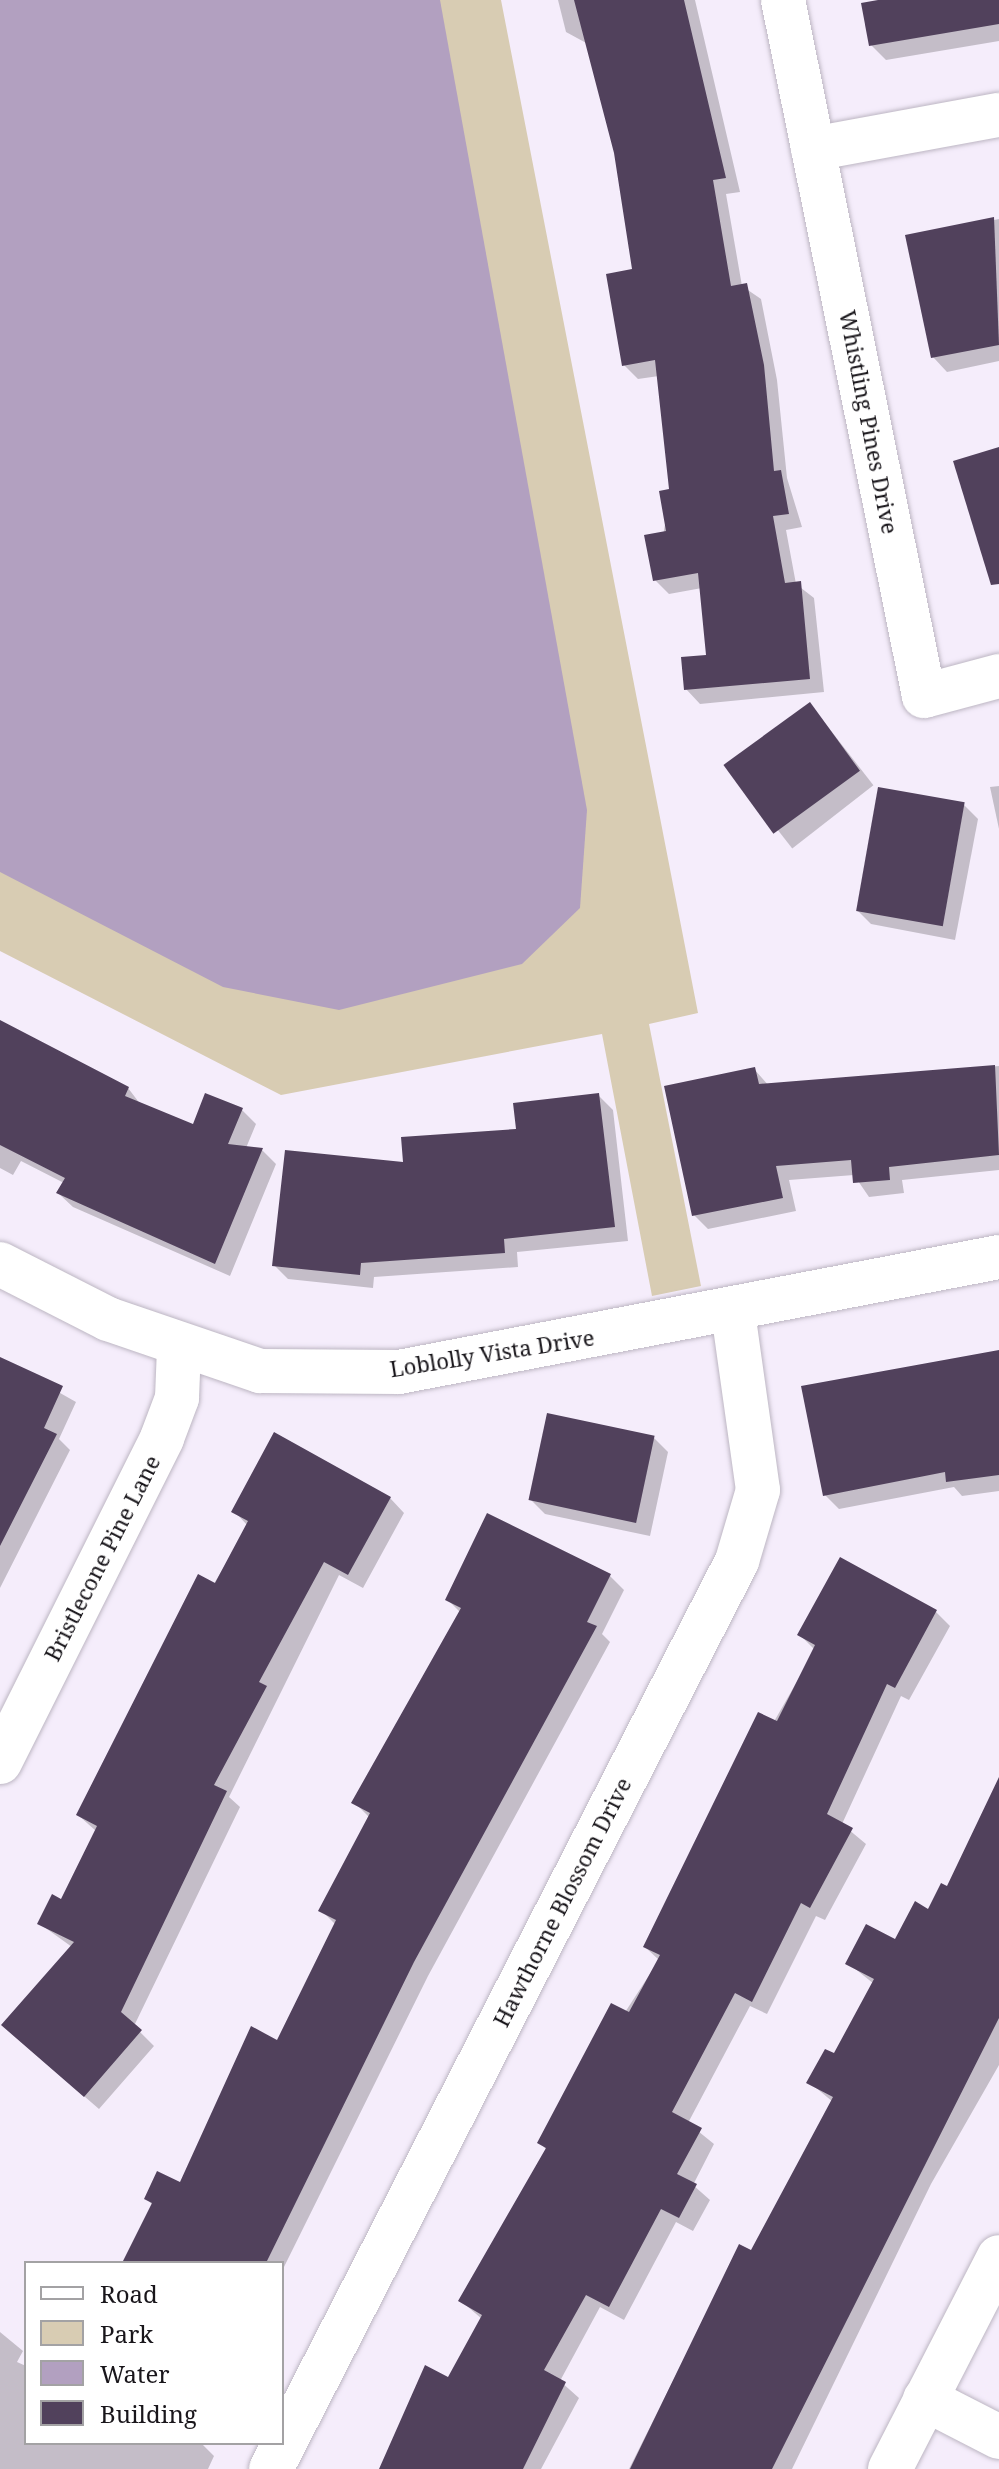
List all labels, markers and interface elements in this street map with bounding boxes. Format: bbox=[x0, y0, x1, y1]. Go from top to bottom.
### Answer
street label: Whistling Pines Drive bbox=[834, 308, 904, 536]
street label: Loblolly Vista Drive bbox=[388, 1324, 596, 1382]
street label: Bristlecone Pine Lane bbox=[39, 1451, 165, 1665]
street label: Hawthorne Blossom Drive bbox=[488, 1773, 636, 2031]
legend bbox=[24, 2261, 284, 2445]
text: Road bbox=[100, 2277, 158, 2310]
text: Park bbox=[100, 2317, 153, 2350]
text: Water bbox=[100, 2357, 170, 2390]
text: Building bbox=[100, 2397, 197, 2430]

